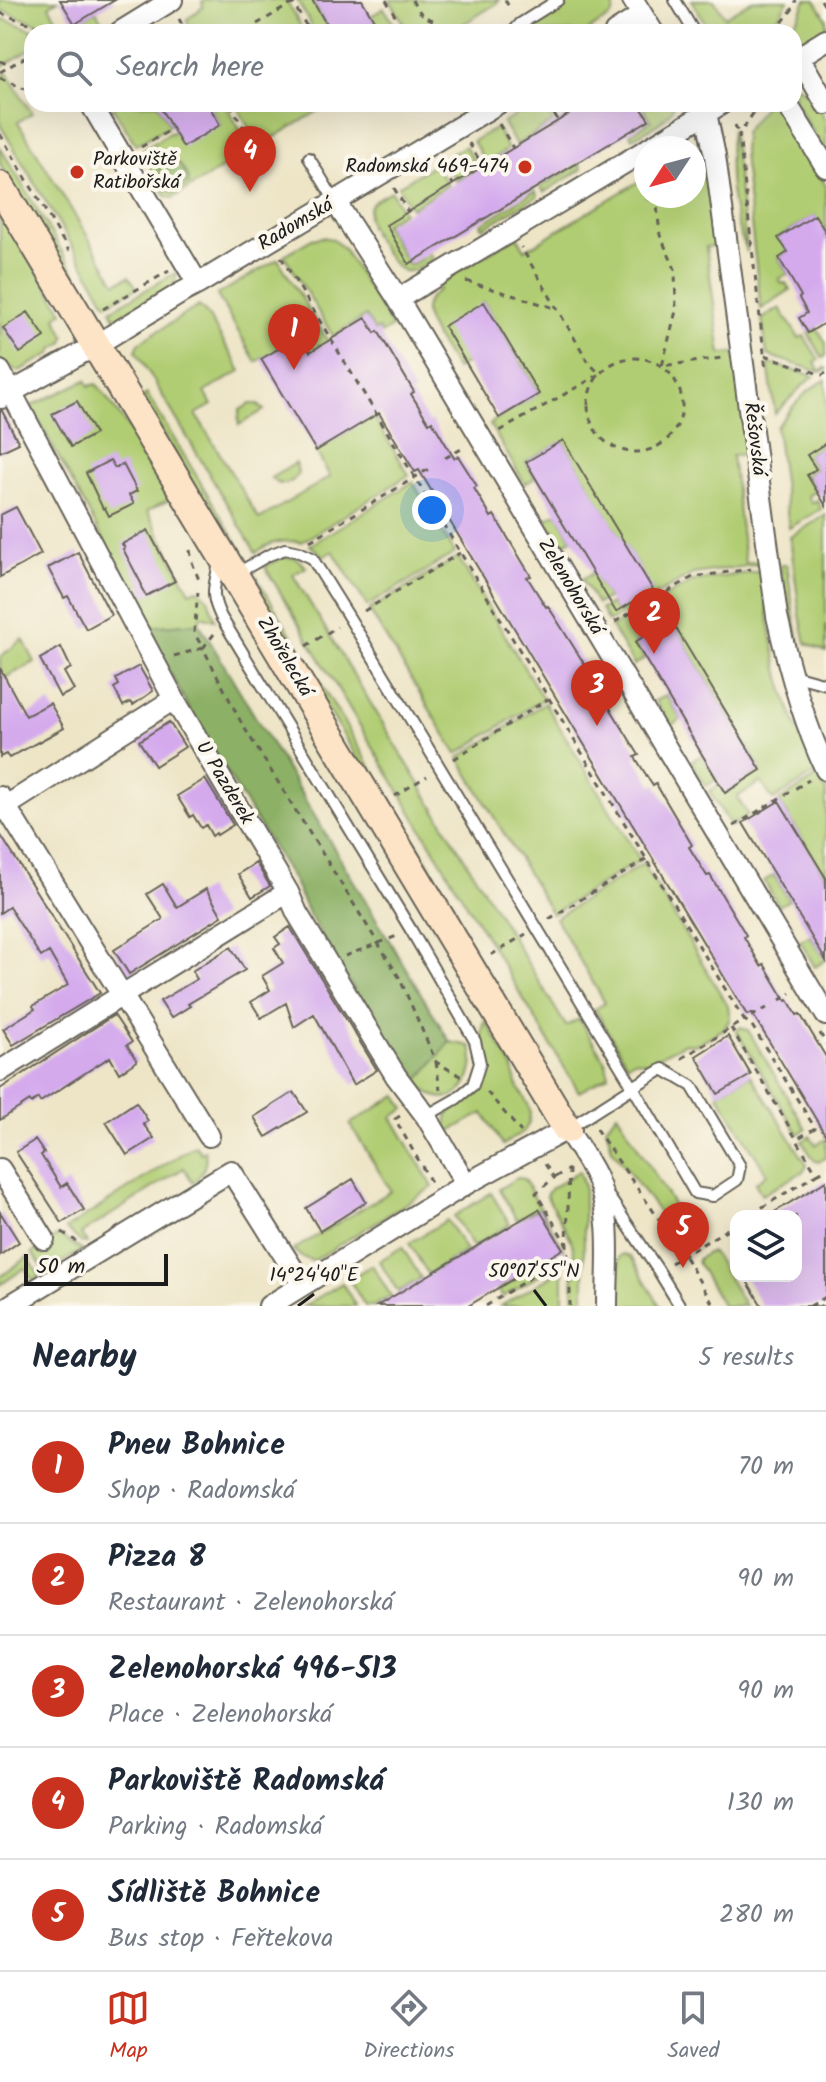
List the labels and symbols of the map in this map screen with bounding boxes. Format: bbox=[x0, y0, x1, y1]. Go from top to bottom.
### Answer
pin: 4 bbox=[224, 126, 276, 192]
north arrow bbox=[634, 136, 706, 208]
place label: Parkoviště Ratibořská bbox=[93, 144, 181, 199]
place label: Radomská 469-474 bbox=[345, 151, 509, 183]
marker: Radomská 469-474 bbox=[516, 158, 534, 176]
marker: Parkoviště Ratibořská bbox=[68, 163, 86, 181]
street label: Radomská bbox=[252, 189, 341, 260]
pin: 1 bbox=[268, 304, 320, 370]
street label: Řešovská bbox=[734, 400, 775, 479]
your location bbox=[412, 490, 452, 530]
street label: Zelenohorská bbox=[528, 532, 613, 643]
pin: 2 bbox=[628, 588, 680, 654]
street label: Zhořelecká bbox=[247, 611, 321, 705]
pin: 3 bbox=[571, 660, 623, 726]
street label: U Pazderek bbox=[186, 735, 262, 832]
pin: 5 bbox=[657, 1202, 709, 1268]
scale bar bbox=[24, 1250, 168, 1286]
text: 50°07'55"N bbox=[488, 1256, 580, 1288]
text: 14°24'40"E bbox=[270, 1260, 360, 1292]

